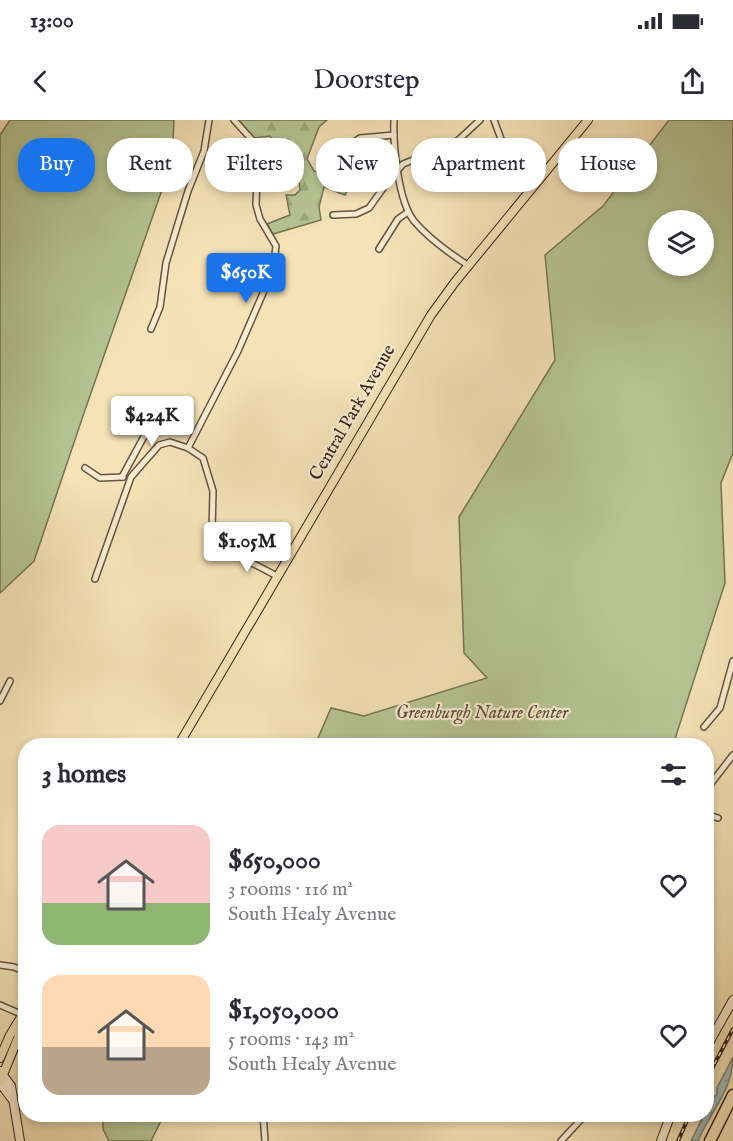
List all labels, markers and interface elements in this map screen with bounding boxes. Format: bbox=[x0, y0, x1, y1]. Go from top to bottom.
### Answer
text: 13:00 bbox=[30, 7, 74, 35]
text: Doorstep bbox=[313, 64, 420, 98]
icon: back bbox=[24, 65, 57, 98]
icon: share bbox=[676, 65, 709, 98]
chip: Buy bbox=[18, 138, 95, 192]
chip: Rent bbox=[107, 138, 193, 192]
chip: Filters bbox=[205, 138, 304, 192]
chip: New bbox=[316, 138, 399, 192]
chip: Apartment bbox=[411, 138, 546, 192]
chip: House bbox=[558, 138, 657, 192]
map controls bbox=[648, 210, 714, 276]
button: layers bbox=[648, 210, 714, 276]
pin: $650K bbox=[204, 253, 288, 304]
text: $650K bbox=[221, 260, 271, 285]
street label: Central Park Avenue bbox=[305, 341, 401, 485]
pin: $424K bbox=[110, 396, 194, 447]
text: $424K bbox=[125, 403, 179, 428]
pin: $1.05M bbox=[198, 522, 296, 573]
text: $1.05M bbox=[218, 529, 276, 554]
park label: Greenburgh Nature Center bbox=[396, 702, 569, 725]
text: 3 homes bbox=[42, 758, 126, 791]
icon: filters bbox=[657, 758, 690, 791]
text: $650,000 bbox=[228, 844, 321, 877]
icon: home bbox=[90, 849, 162, 921]
icon: heart bbox=[657, 869, 690, 902]
text: 3 rooms · 116 m² bbox=[228, 877, 353, 902]
text: South Healy Avenue bbox=[228, 902, 397, 927]
text: $1,050,000 bbox=[228, 994, 339, 1027]
icon: home bbox=[90, 999, 162, 1071]
icon: heart bbox=[657, 1019, 690, 1052]
text: 5 rooms · 143 m² bbox=[228, 1027, 354, 1052]
text: South Healy Avenue bbox=[228, 1052, 397, 1077]

